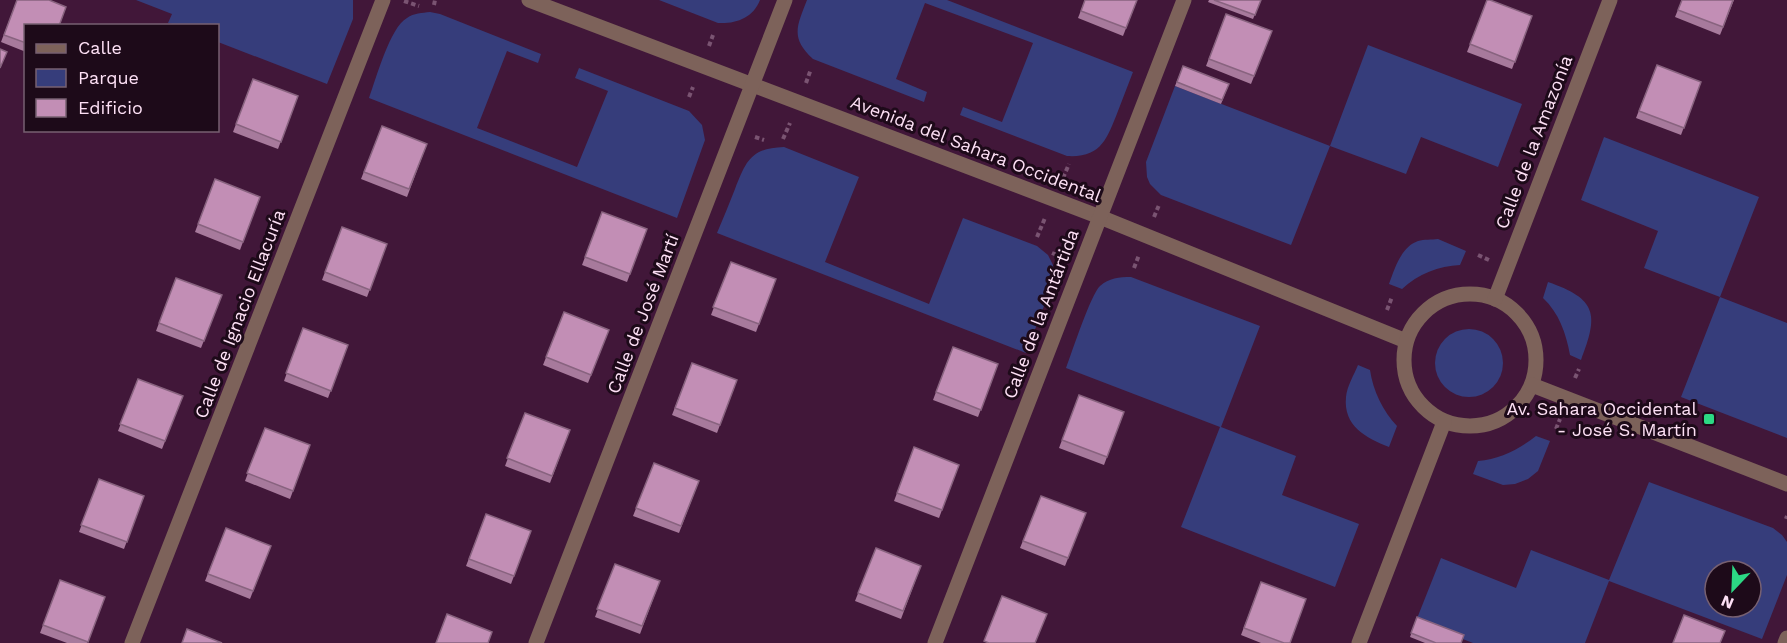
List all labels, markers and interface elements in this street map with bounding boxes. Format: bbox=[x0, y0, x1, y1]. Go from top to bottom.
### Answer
legend bbox=[24, 24, 219, 132]
text: Calle bbox=[78, 37, 122, 58]
street label: Calle de la Amazonía bbox=[1491, 52, 1576, 232]
text: Parque bbox=[78, 67, 139, 88]
street label: Avenida del Sahara Occidental bbox=[848, 91, 1105, 206]
text: Edificio bbox=[78, 97, 143, 118]
street label: Calle de Ignacio Ellacuría bbox=[190, 206, 289, 421]
street label: Calle de la Antártida bbox=[999, 226, 1083, 402]
street label: Calle de José Martí bbox=[602, 231, 683, 396]
place label: Av. Sahara Occidental - José S. Martín bbox=[1507, 398, 1697, 440]
marker: Av. Sahara Occidental - José S. Martín bbox=[1702, 412, 1716, 426]
north arrow bbox=[1703, 559, 1763, 619]
text: N bbox=[1718, 591, 1737, 613]

